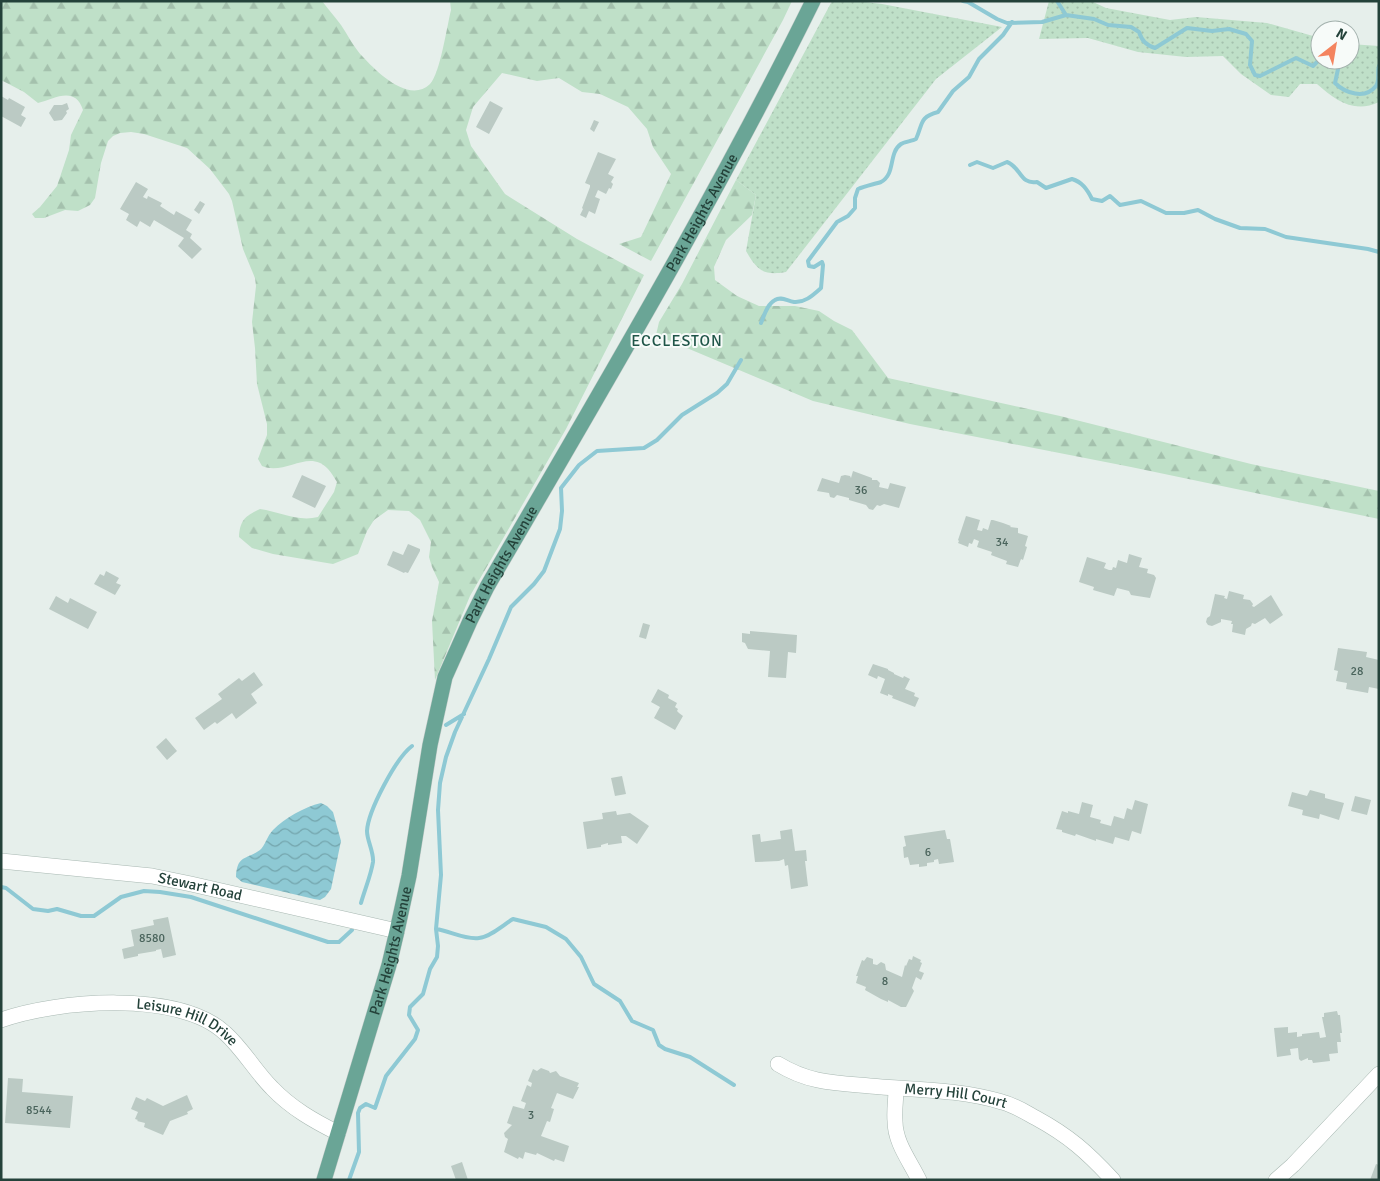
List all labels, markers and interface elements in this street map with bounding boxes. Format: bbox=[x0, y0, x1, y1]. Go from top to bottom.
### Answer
north arrow bbox=[1310, 20, 1360, 70]
text: N bbox=[1333, 24, 1350, 44]
street label: Park Heights Avenue bbox=[662, 151, 741, 275]
district label: ECCLESTON bbox=[631, 331, 723, 351]
house number: 36 bbox=[855, 483, 867, 498]
street label: Park Heights Avenue bbox=[461, 503, 541, 626]
house number: 34 bbox=[996, 535, 1009, 550]
house number: 28 bbox=[1351, 664, 1363, 679]
house number: 6 bbox=[925, 845, 931, 860]
street label: Stewart Road bbox=[157, 868, 244, 904]
street label: Park Heights Avenue bbox=[365, 885, 415, 1017]
house number: 8580 bbox=[139, 931, 165, 946]
house number: 8 bbox=[882, 974, 888, 989]
street label: Leisure Hill Drive bbox=[136, 995, 242, 1050]
street label: Merry Hill Court bbox=[904, 1079, 1009, 1112]
house number: 8544 bbox=[26, 1103, 52, 1118]
house number: 3 bbox=[528, 1108, 534, 1123]

